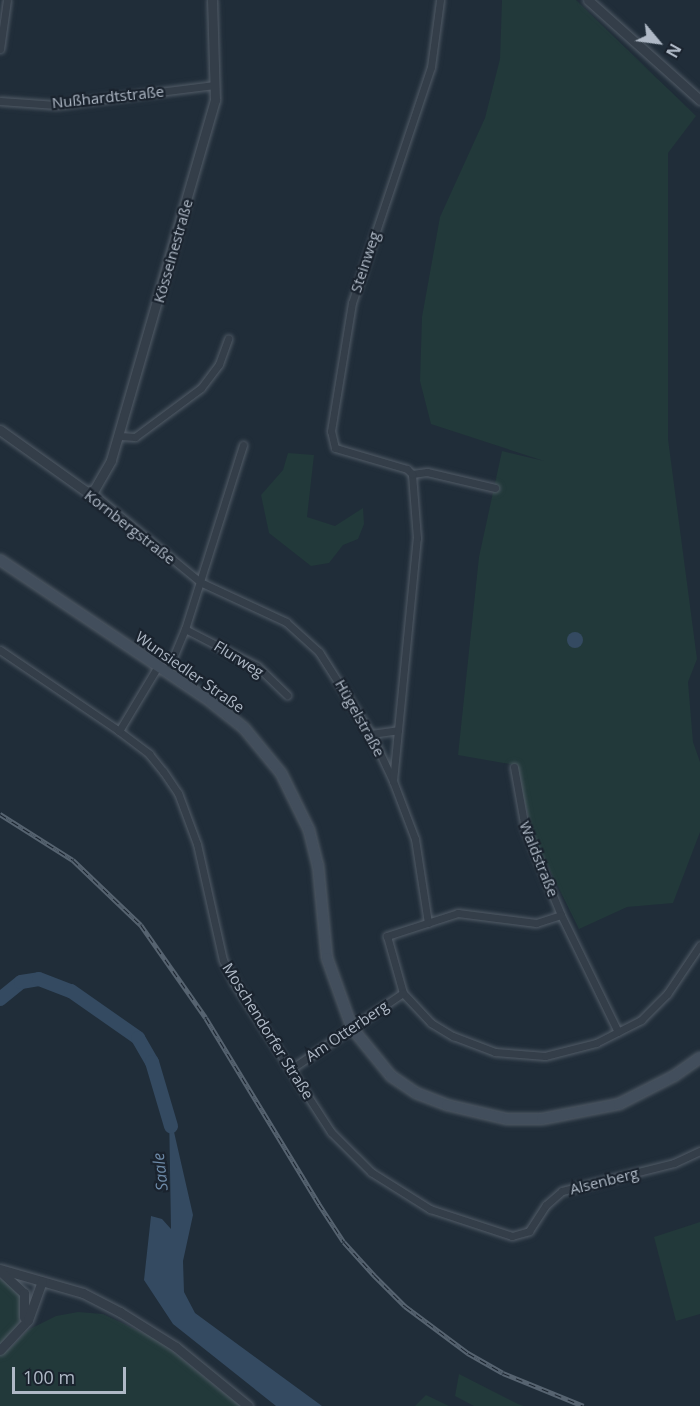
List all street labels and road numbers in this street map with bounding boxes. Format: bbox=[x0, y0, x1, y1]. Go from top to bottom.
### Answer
street label: Nußhardtstraße bbox=[51, 82, 165, 112]
street label: Kösseinestraße bbox=[150, 197, 196, 305]
street label: Steinweg bbox=[347, 229, 383, 295]
street label: Kornbergstraße bbox=[81, 486, 179, 568]
street label: Wunsiedler Straße bbox=[132, 628, 248, 716]
street label: Flurweg bbox=[211, 637, 267, 681]
street label: Hügelstraße bbox=[331, 676, 389, 760]
street label: Waldstraße bbox=[516, 819, 562, 899]
street label: Moschendorfer Straße bbox=[219, 960, 317, 1102]
street label: Am Otterberg bbox=[302, 997, 392, 1065]
street label: Alsenberg bbox=[568, 1164, 640, 1198]

